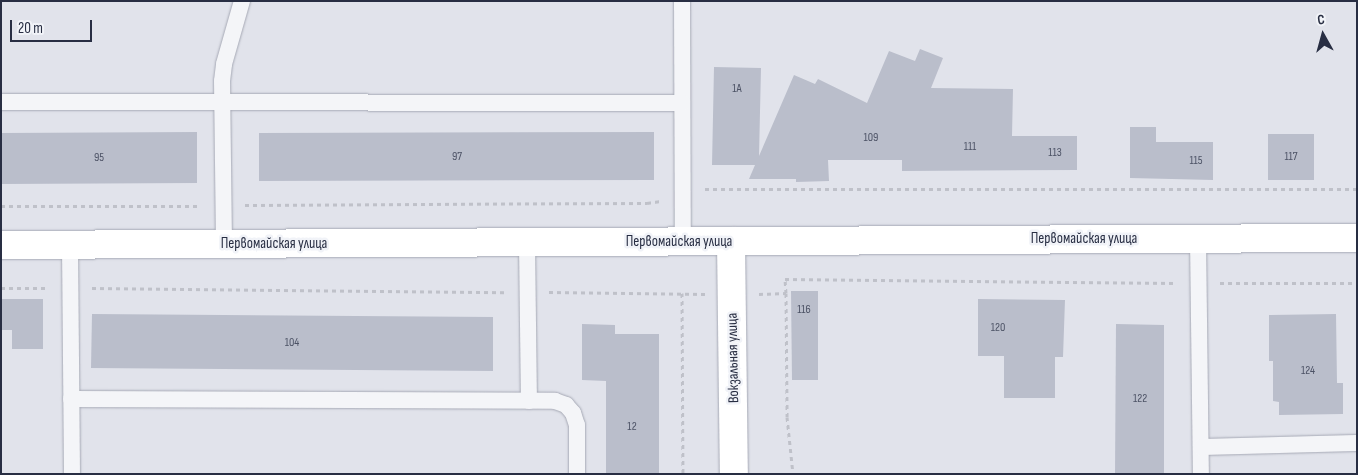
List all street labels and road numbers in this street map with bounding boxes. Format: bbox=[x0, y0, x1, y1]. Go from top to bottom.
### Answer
street label: Первомайская улица bbox=[1031, 230, 1137, 248]
street label: Первомайская улица bbox=[626, 233, 732, 251]
street label: Первомайская улица bbox=[221, 235, 327, 253]
street label: Вокзальная улица bbox=[723, 313, 743, 403]

